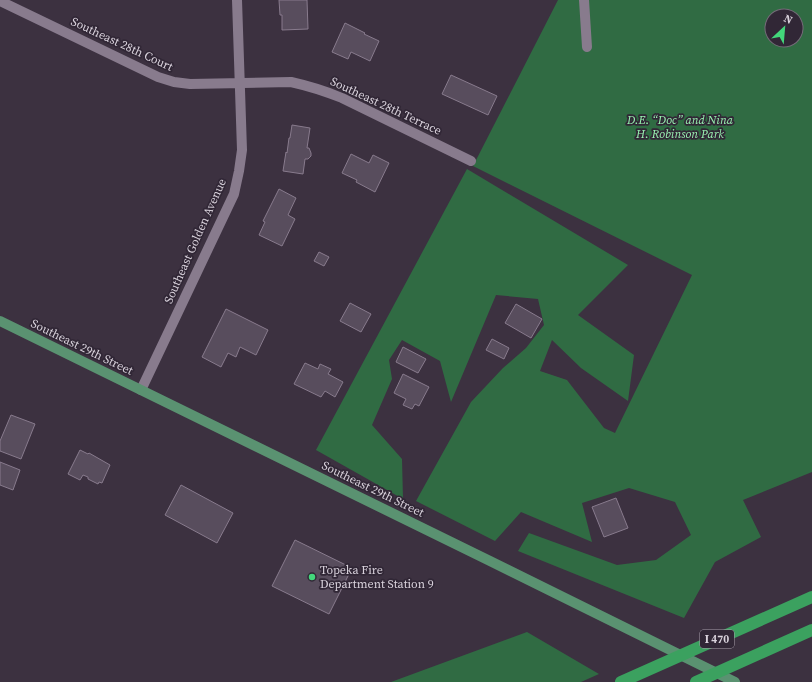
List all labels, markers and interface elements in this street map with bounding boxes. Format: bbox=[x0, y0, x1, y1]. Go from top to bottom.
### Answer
north arrow bbox=[764, 8, 804, 48]
text: N bbox=[781, 11, 795, 28]
street label: Southeast 28th Court bbox=[68, 13, 176, 75]
street label: Southeast 28th Terrace bbox=[328, 73, 444, 139]
park label: D.E. “Doc” and Nina H. Robinson Park bbox=[626, 112, 734, 142]
street label: Southeast Golden Avenue bbox=[160, 176, 230, 306]
street label: Southeast 29th Street bbox=[28, 315, 136, 379]
street label: Southeast 29th Street bbox=[319, 457, 427, 521]
place label: Topeka Fire Department Station 9 bbox=[320, 562, 434, 592]
marker: Topeka Fire Department Station 9 bbox=[307, 572, 317, 582]
road number: I 470 bbox=[700, 630, 734, 648]

